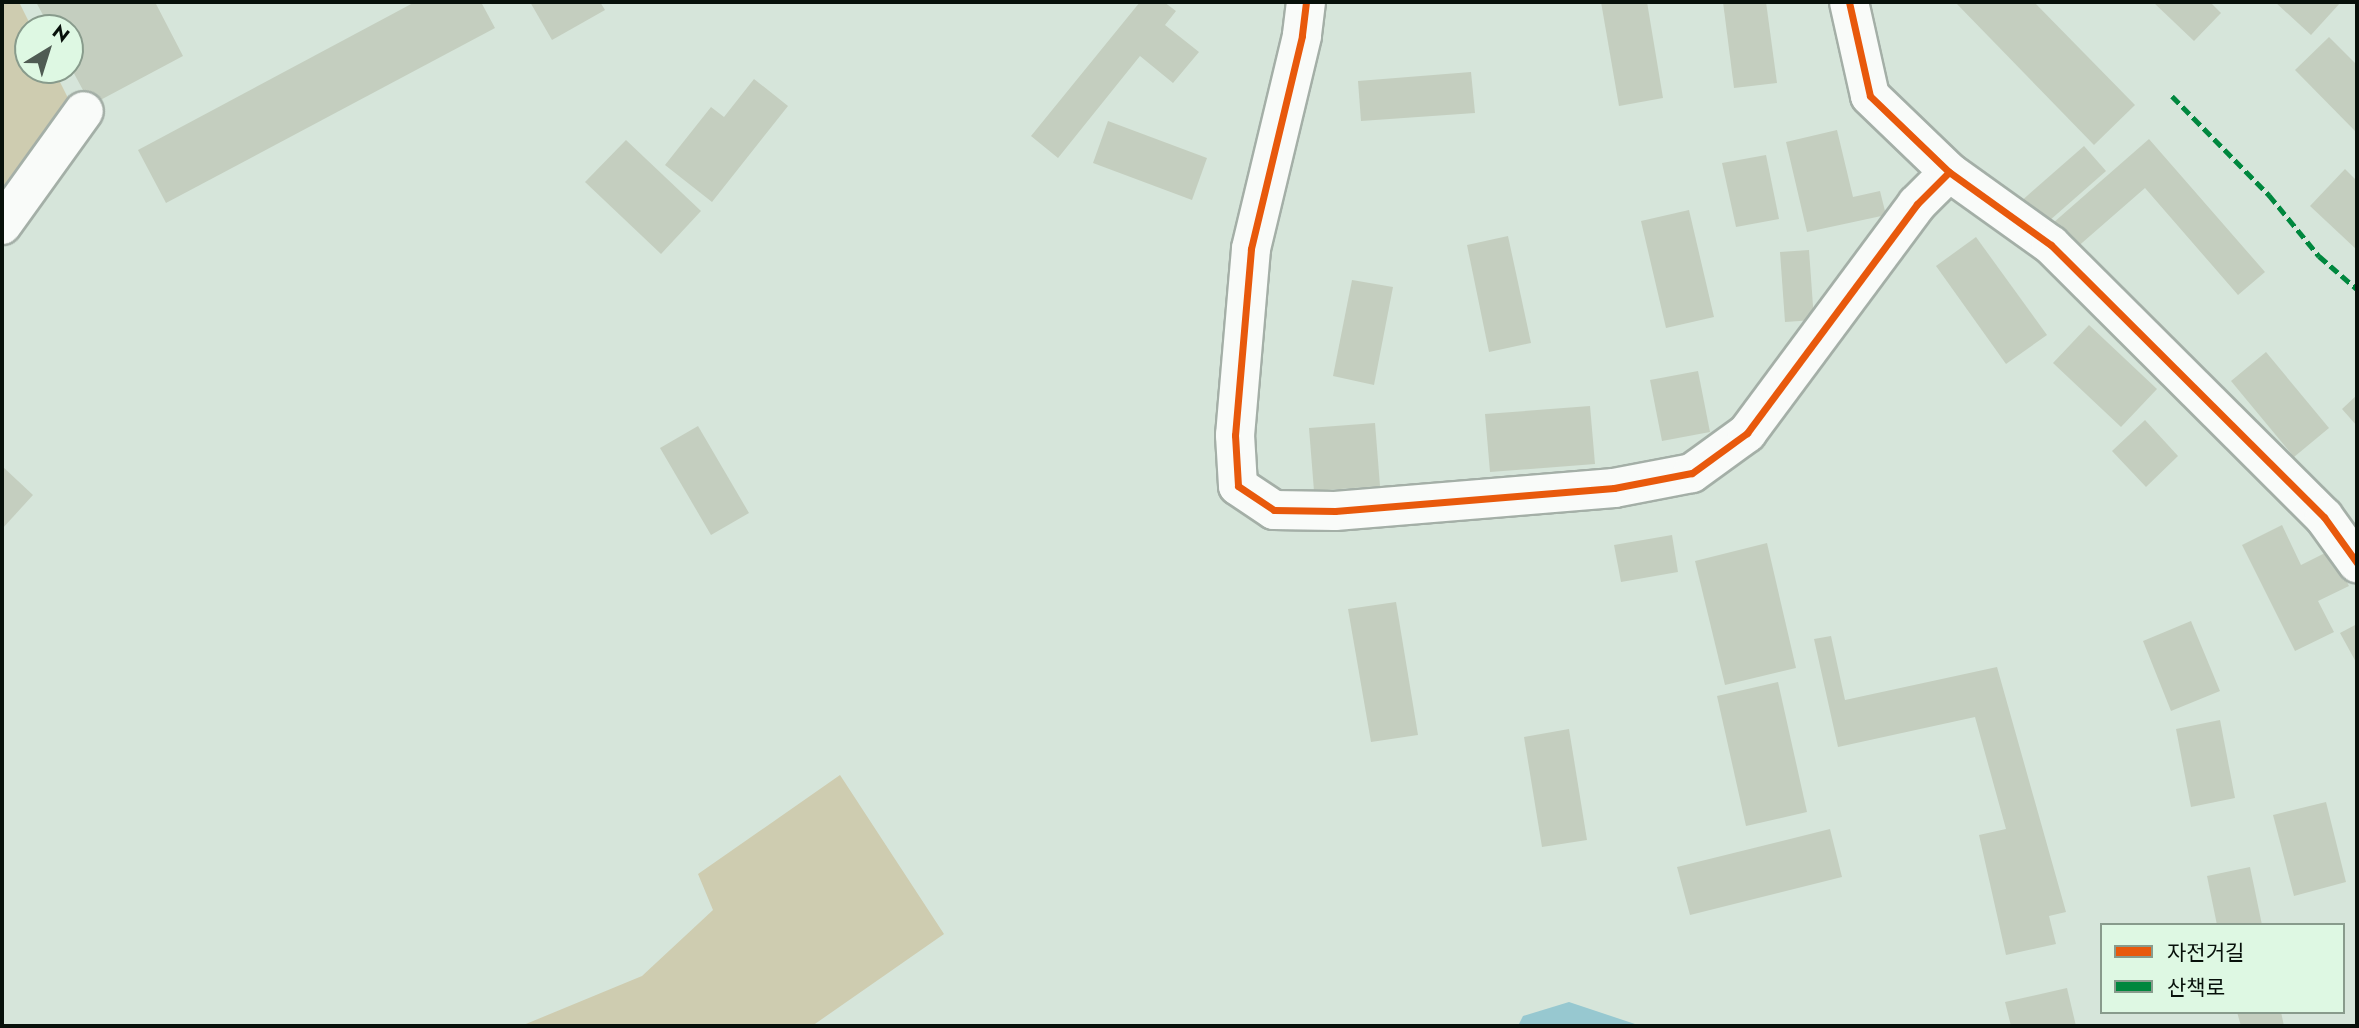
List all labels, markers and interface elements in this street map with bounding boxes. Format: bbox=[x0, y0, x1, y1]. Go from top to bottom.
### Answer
north arrow bbox=[14, 14, 84, 84]
text: N bbox=[47, 18, 75, 49]
legend bbox=[2100, 923, 2345, 1014]
text: 자전거길 bbox=[2167, 938, 2244, 968]
text: 산책로 bbox=[2167, 973, 2225, 1003]

